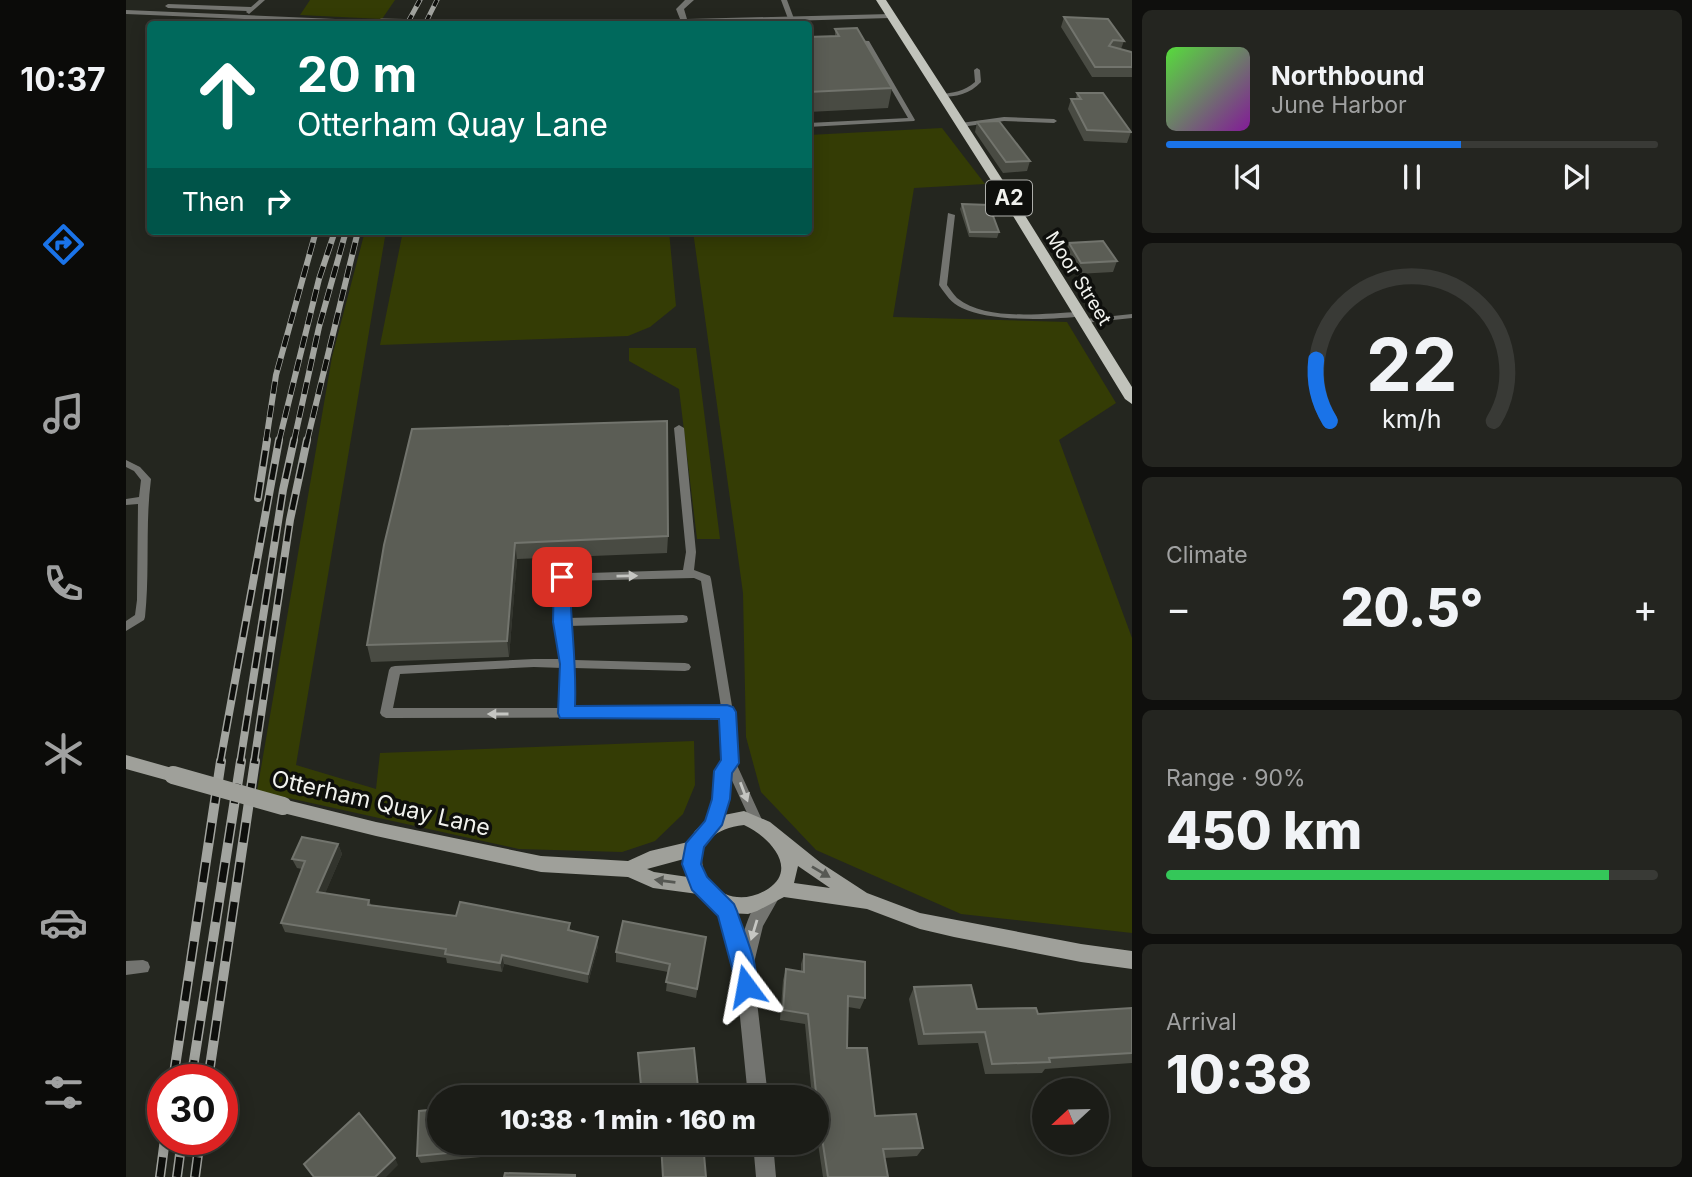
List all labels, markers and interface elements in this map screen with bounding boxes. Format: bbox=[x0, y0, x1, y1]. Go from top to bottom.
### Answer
text: 20 m bbox=[297, 45, 417, 104]
icon: ahead bbox=[182, 49, 273, 140]
text: 10:37 bbox=[20, 60, 106, 99]
text: Northbound bbox=[1271, 60, 1425, 91]
text: June Harbor bbox=[1271, 91, 1407, 119]
text: Otterham Quay Lane bbox=[297, 105, 608, 144]
icon: previous bbox=[1229, 158, 1267, 196]
icon: pause bbox=[1393, 158, 1431, 196]
icon: next bbox=[1557, 158, 1595, 196]
road number: A2 bbox=[986, 180, 1032, 216]
icon: right bbox=[259, 182, 297, 220]
text: Then bbox=[182, 186, 245, 217]
icon: directions bbox=[39, 220, 88, 269]
street label: Moor Street bbox=[1041, 227, 1116, 329]
text: 22 bbox=[1366, 321, 1458, 410]
icon: music bbox=[39, 389, 88, 438]
text: km/h bbox=[1382, 404, 1442, 434]
text: Climate bbox=[1166, 541, 1248, 569]
pin bbox=[532, 547, 592, 607]
icon: arrive bbox=[543, 558, 581, 596]
icon: phone bbox=[39, 559, 88, 608]
one-way arrow bbox=[616, 570, 638, 581]
text: 20.5° bbox=[1340, 576, 1484, 639]
text: − bbox=[1166, 585, 1191, 631]
text: + bbox=[1633, 585, 1658, 631]
one-way arrow bbox=[487, 708, 509, 720]
icon: climate bbox=[39, 729, 88, 778]
street label: Otterham Quay Lane bbox=[269, 764, 493, 842]
text: Range · 90% bbox=[1166, 764, 1306, 792]
one-way arrow bbox=[738, 782, 749, 803]
text: 450 km bbox=[1166, 799, 1362, 862]
one-way arrow bbox=[811, 866, 831, 879]
one-way arrow bbox=[653, 876, 675, 887]
icon: car bbox=[39, 898, 88, 947]
one-way arrow bbox=[749, 920, 759, 941]
position arrow bbox=[709, 949, 783, 1023]
text: Arrival bbox=[1166, 1008, 1237, 1036]
text: 10:38 bbox=[1166, 1043, 1312, 1106]
speed limit sign: 30 bbox=[147, 1064, 238, 1155]
icon: filters bbox=[39, 1068, 88, 1117]
north arrow bbox=[1032, 1078, 1110, 1155]
map controls bbox=[1032, 1078, 1109, 1155]
text: 10:38 · 1 min · 160 m bbox=[500, 1104, 756, 1135]

